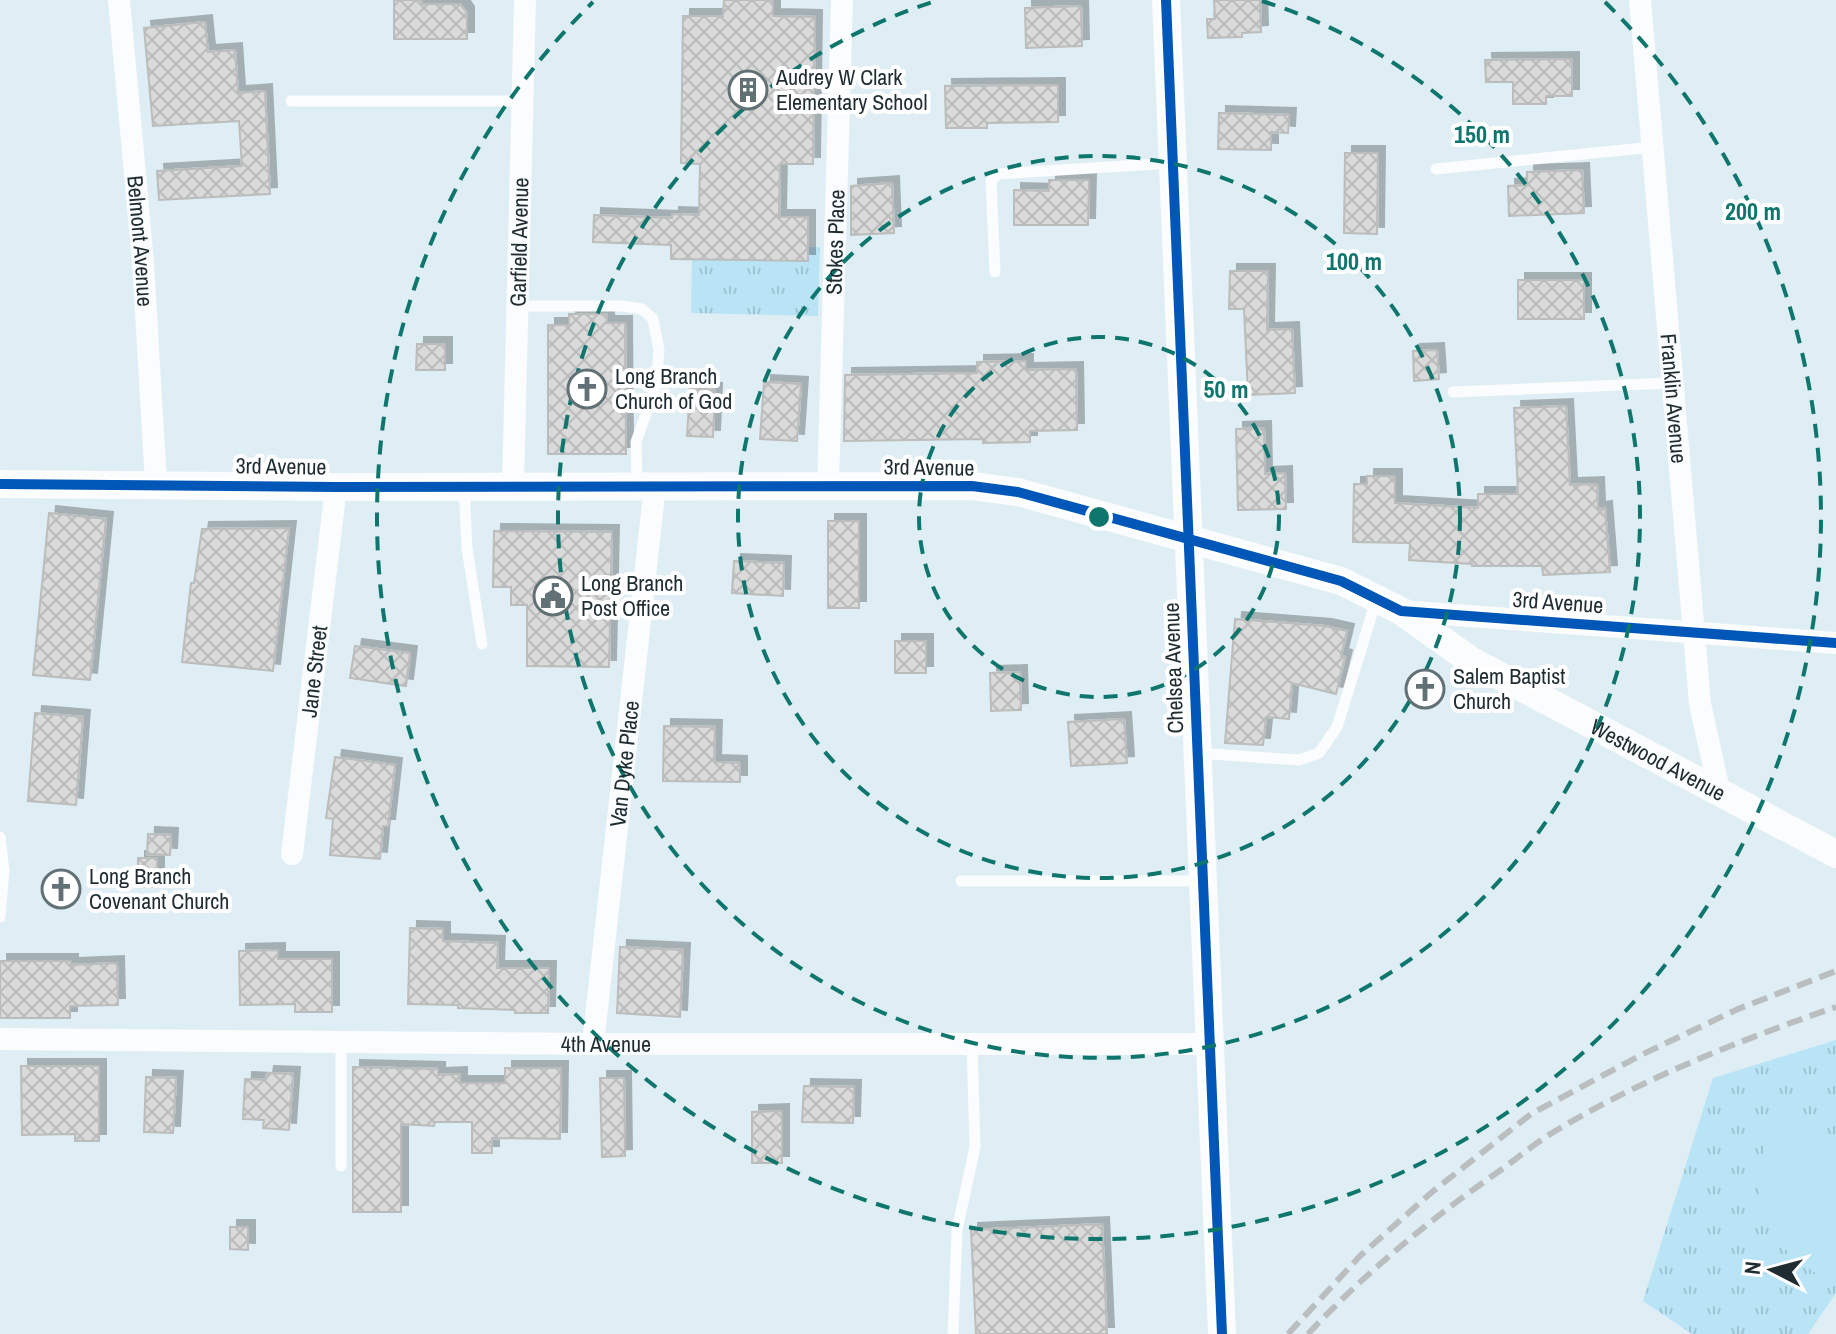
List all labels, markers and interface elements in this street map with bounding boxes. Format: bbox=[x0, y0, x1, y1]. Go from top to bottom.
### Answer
place label: Audrey W Clark Elementary School bbox=[775, 62, 927, 117]
building icon: Audrey W Clark Elementary School bbox=[727, 69, 769, 111]
text: 150 m bbox=[1454, 118, 1510, 150]
street label: Belmont Avenue bbox=[120, 174, 161, 307]
street label: Garfield Avenue bbox=[502, 177, 536, 307]
street label: Stokes Place bbox=[819, 189, 852, 295]
text: 200 m bbox=[1725, 195, 1781, 227]
text: 100 m bbox=[1326, 245, 1382, 277]
street label: Franklin Avenue bbox=[1653, 332, 1694, 465]
place label: Long Branch Church of God bbox=[615, 361, 732, 416]
church icon: Long Branch Church of God bbox=[566, 368, 608, 410]
text: 50 m bbox=[1204, 373, 1248, 405]
street label: 3rd Avenue bbox=[235, 450, 327, 482]
street label: 3rd Avenue bbox=[883, 451, 975, 483]
centre of rings bbox=[1085, 503, 1113, 531]
place label: Long Branch Post Office bbox=[581, 568, 683, 623]
public building icon: Long Branch Post Office bbox=[532, 575, 574, 617]
street label: 3rd Avenue bbox=[1512, 584, 1604, 620]
street label: Chelsea Avenue bbox=[1156, 602, 1190, 734]
street label: Jane Street bbox=[294, 624, 334, 719]
place label: Salem Baptist Church bbox=[1453, 661, 1565, 716]
church icon: Salem Baptist Church bbox=[1404, 668, 1446, 710]
street label: Van Dyke Place bbox=[602, 699, 646, 829]
street label: Westwood Avenue bbox=[1585, 712, 1731, 808]
place label: Long Branch Covenant Church bbox=[89, 861, 229, 916]
church icon: Long Branch Covenant Church bbox=[40, 868, 82, 910]
street label: 4th Avenue bbox=[561, 1029, 651, 1059]
north arrow bbox=[1732, 1230, 1812, 1310]
text: N bbox=[1737, 1260, 1768, 1276]

